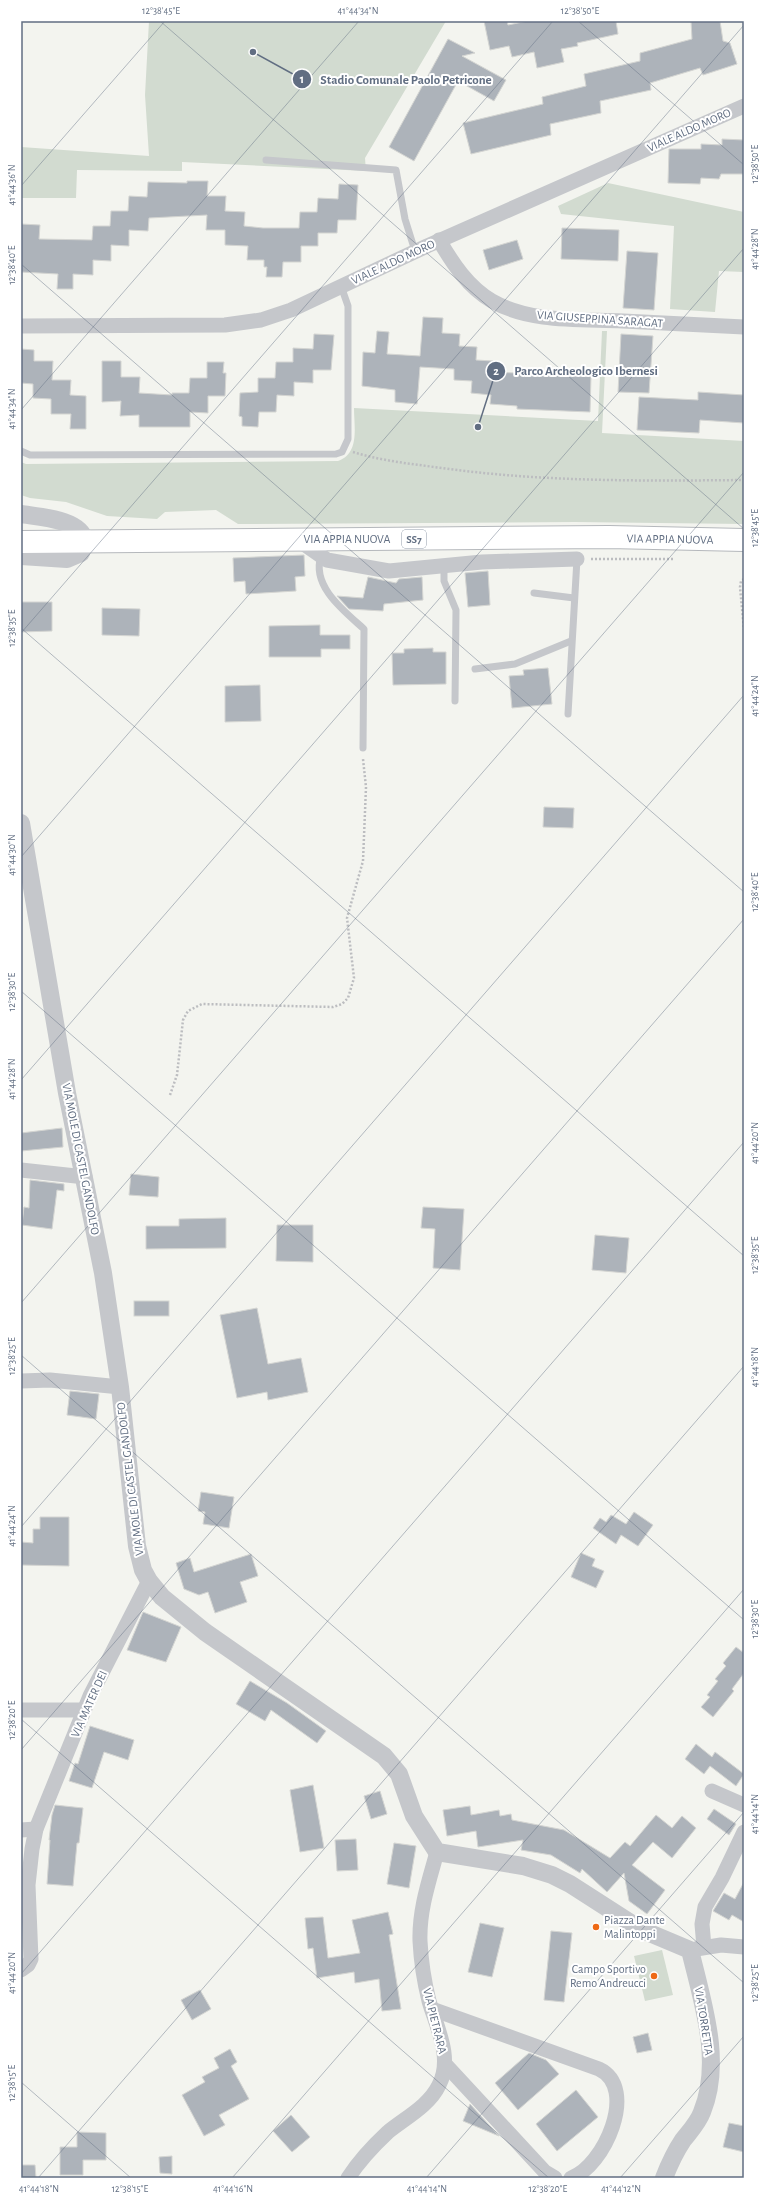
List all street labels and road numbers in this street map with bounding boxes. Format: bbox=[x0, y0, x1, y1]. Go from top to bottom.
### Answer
street label: VIALE ALDO MORO bbox=[645, 106, 733, 154]
street label: VIALE ALDO MORO bbox=[350, 237, 437, 287]
street label: VIA GIUSEPPINA SARAGAT bbox=[536, 309, 664, 329]
road number: SS7 bbox=[402, 530, 426, 548]
street label: VIA APPIA NUOVA bbox=[626, 532, 714, 546]
street label: VIA APPIA NUOVA bbox=[303, 533, 391, 545]
street label: VIA MOLE DI CASTEL GANDOLFO bbox=[60, 1082, 102, 1236]
street label: VIA MOLE DI CASTEL GANDOLFO bbox=[115, 1401, 145, 1556]
street label: VIA MATER DEI bbox=[69, 1669, 109, 1739]
street label: VIA TORRETTA bbox=[693, 1986, 715, 2056]
street label: VIA PIETRARA bbox=[421, 1987, 449, 2055]

